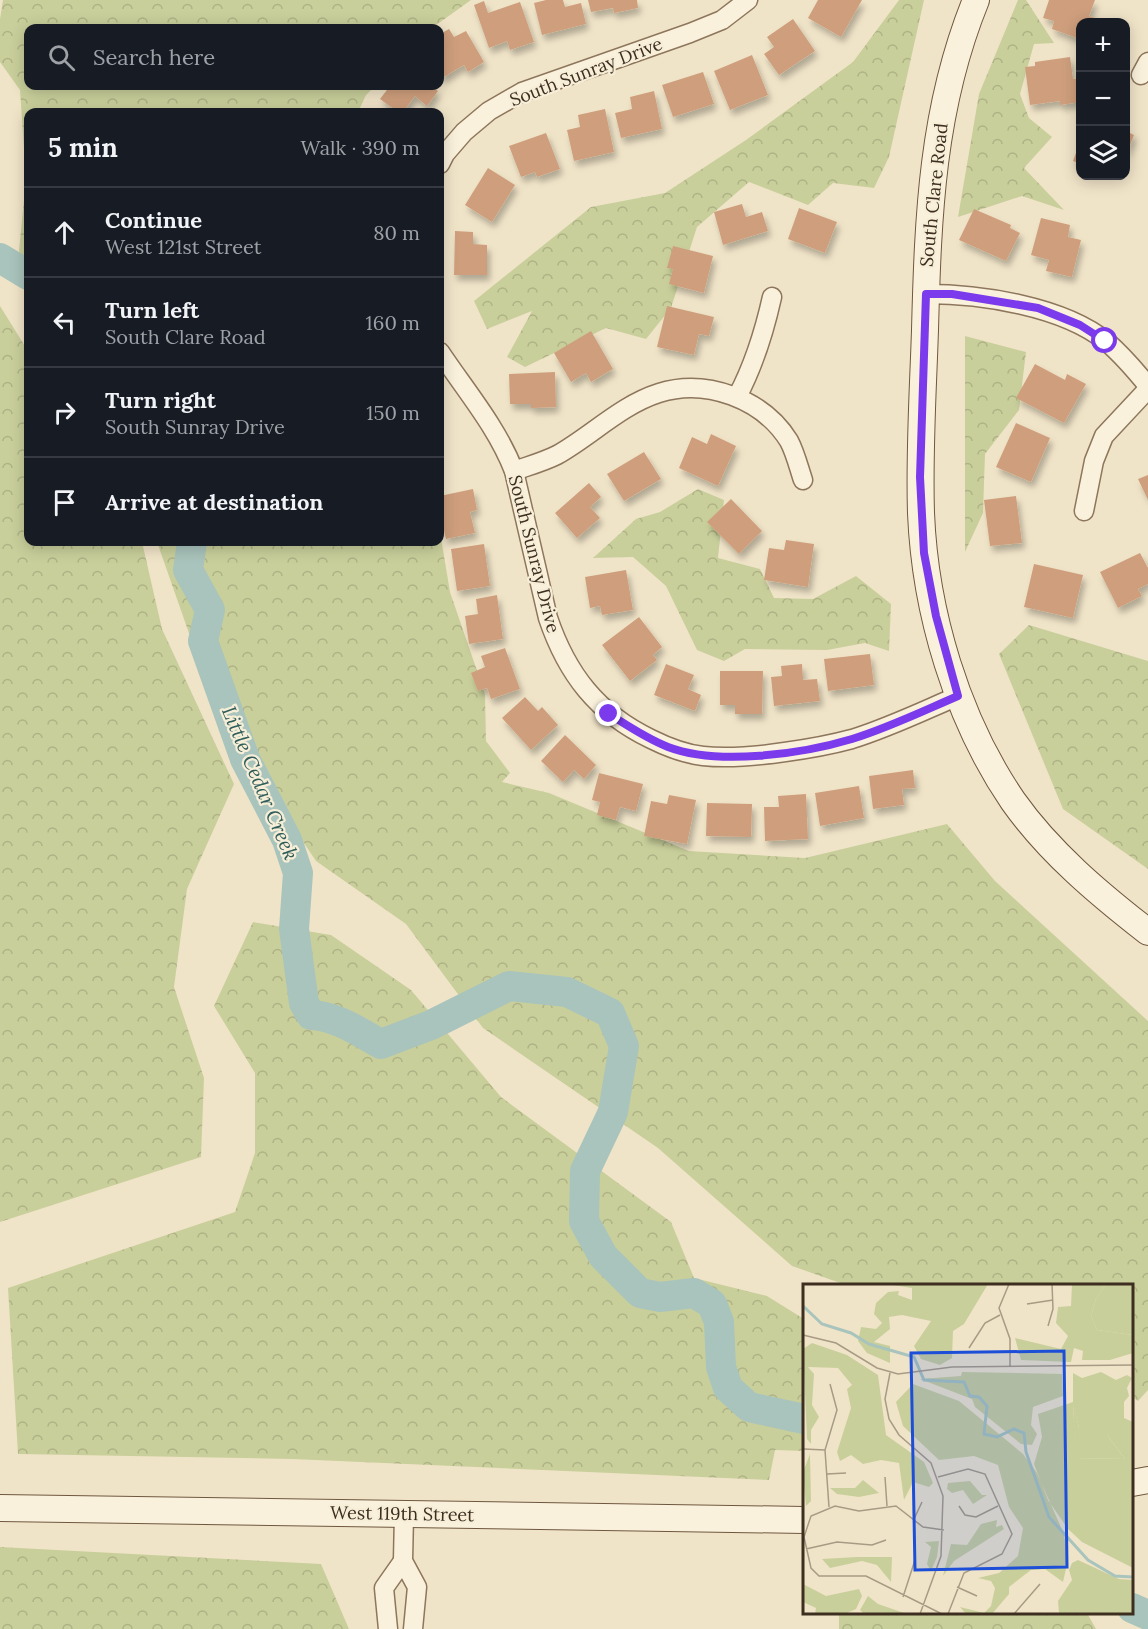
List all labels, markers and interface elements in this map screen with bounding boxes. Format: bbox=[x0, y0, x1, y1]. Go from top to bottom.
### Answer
map controls bbox=[1076, 18, 1130, 180]
button: + bbox=[1076, 18, 1130, 72]
search box bbox=[24, 24, 444, 90]
street label: South Sunray Drive bbox=[506, 32, 666, 111]
icon: search bbox=[45, 41, 78, 74]
text: Search here bbox=[93, 43, 215, 71]
button: − bbox=[1076, 72, 1130, 126]
street label: South Clare Road bbox=[915, 122, 953, 268]
button: layers bbox=[1076, 126, 1130, 180]
text: 5 min bbox=[48, 131, 118, 164]
text: Walk · 390 m bbox=[301, 135, 420, 160]
text: Continue bbox=[105, 206, 202, 234]
icon: ahead bbox=[48, 216, 81, 249]
text: 80 m bbox=[373, 220, 420, 245]
text: West 121st Street bbox=[105, 234, 261, 259]
text: Turn left bbox=[105, 296, 199, 324]
icon: left bbox=[48, 306, 81, 339]
text: 160 m bbox=[366, 310, 420, 335]
text: South Clare Road bbox=[105, 324, 266, 349]
route start bbox=[1091, 327, 1117, 353]
text: Turn right bbox=[105, 386, 216, 414]
icon: right bbox=[48, 396, 81, 429]
text: 150 m bbox=[366, 400, 420, 425]
text: South Sunray Drive bbox=[105, 414, 285, 439]
street label: South Sunray Drive bbox=[504, 473, 565, 635]
icon: arrive bbox=[48, 486, 81, 519]
text: Arrive at destination bbox=[105, 488, 323, 516]
route end bbox=[595, 700, 621, 726]
water label: Little Cedar Creek bbox=[217, 702, 304, 863]
inset map bbox=[803, 1284, 1133, 1614]
street label: West 119th Street bbox=[330, 1501, 474, 1526]

